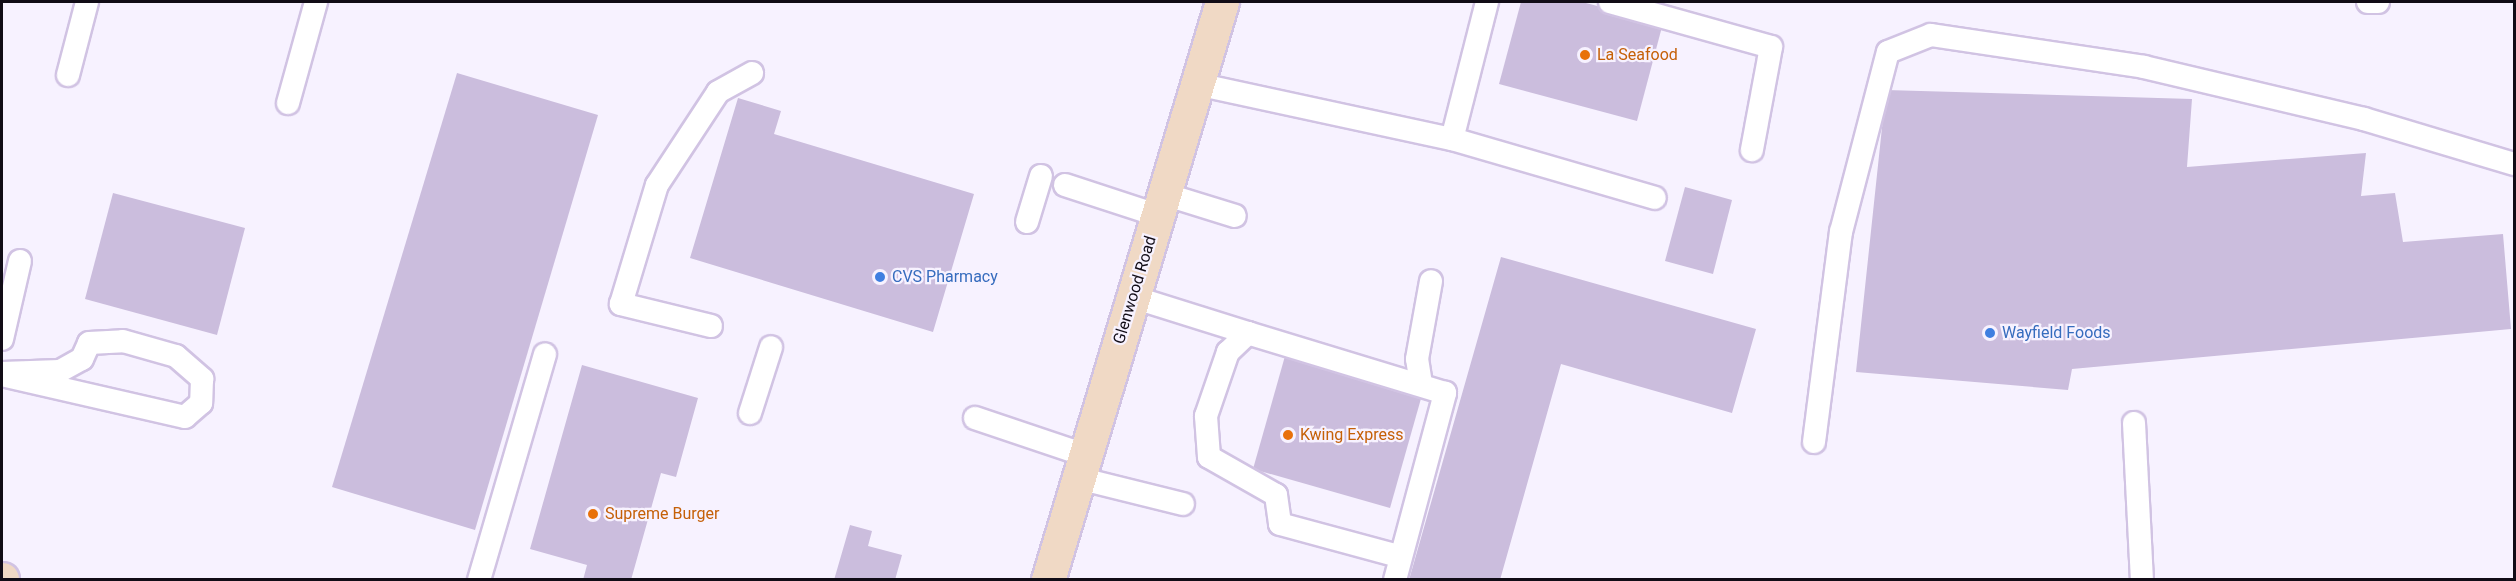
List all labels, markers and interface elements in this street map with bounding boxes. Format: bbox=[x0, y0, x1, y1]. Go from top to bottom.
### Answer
place label: La Seafood bbox=[1597, 45, 1678, 65]
marker: La Seafood bbox=[1578, 48, 1592, 62]
street label: Glenwood Road bbox=[1109, 234, 1161, 346]
place label: CVS Pharmacy bbox=[892, 267, 998, 287]
marker: CVS Pharmacy bbox=[873, 270, 887, 284]
place label: Wayfield Foods bbox=[2002, 323, 2111, 343]
marker: Wayfield Foods bbox=[1983, 326, 1997, 340]
place label: Kwing Express bbox=[1300, 425, 1404, 445]
marker: Kwing Express bbox=[1281, 428, 1295, 442]
place label: Supreme Burger bbox=[605, 504, 720, 524]
marker: Supreme Burger bbox=[586, 507, 600, 521]

